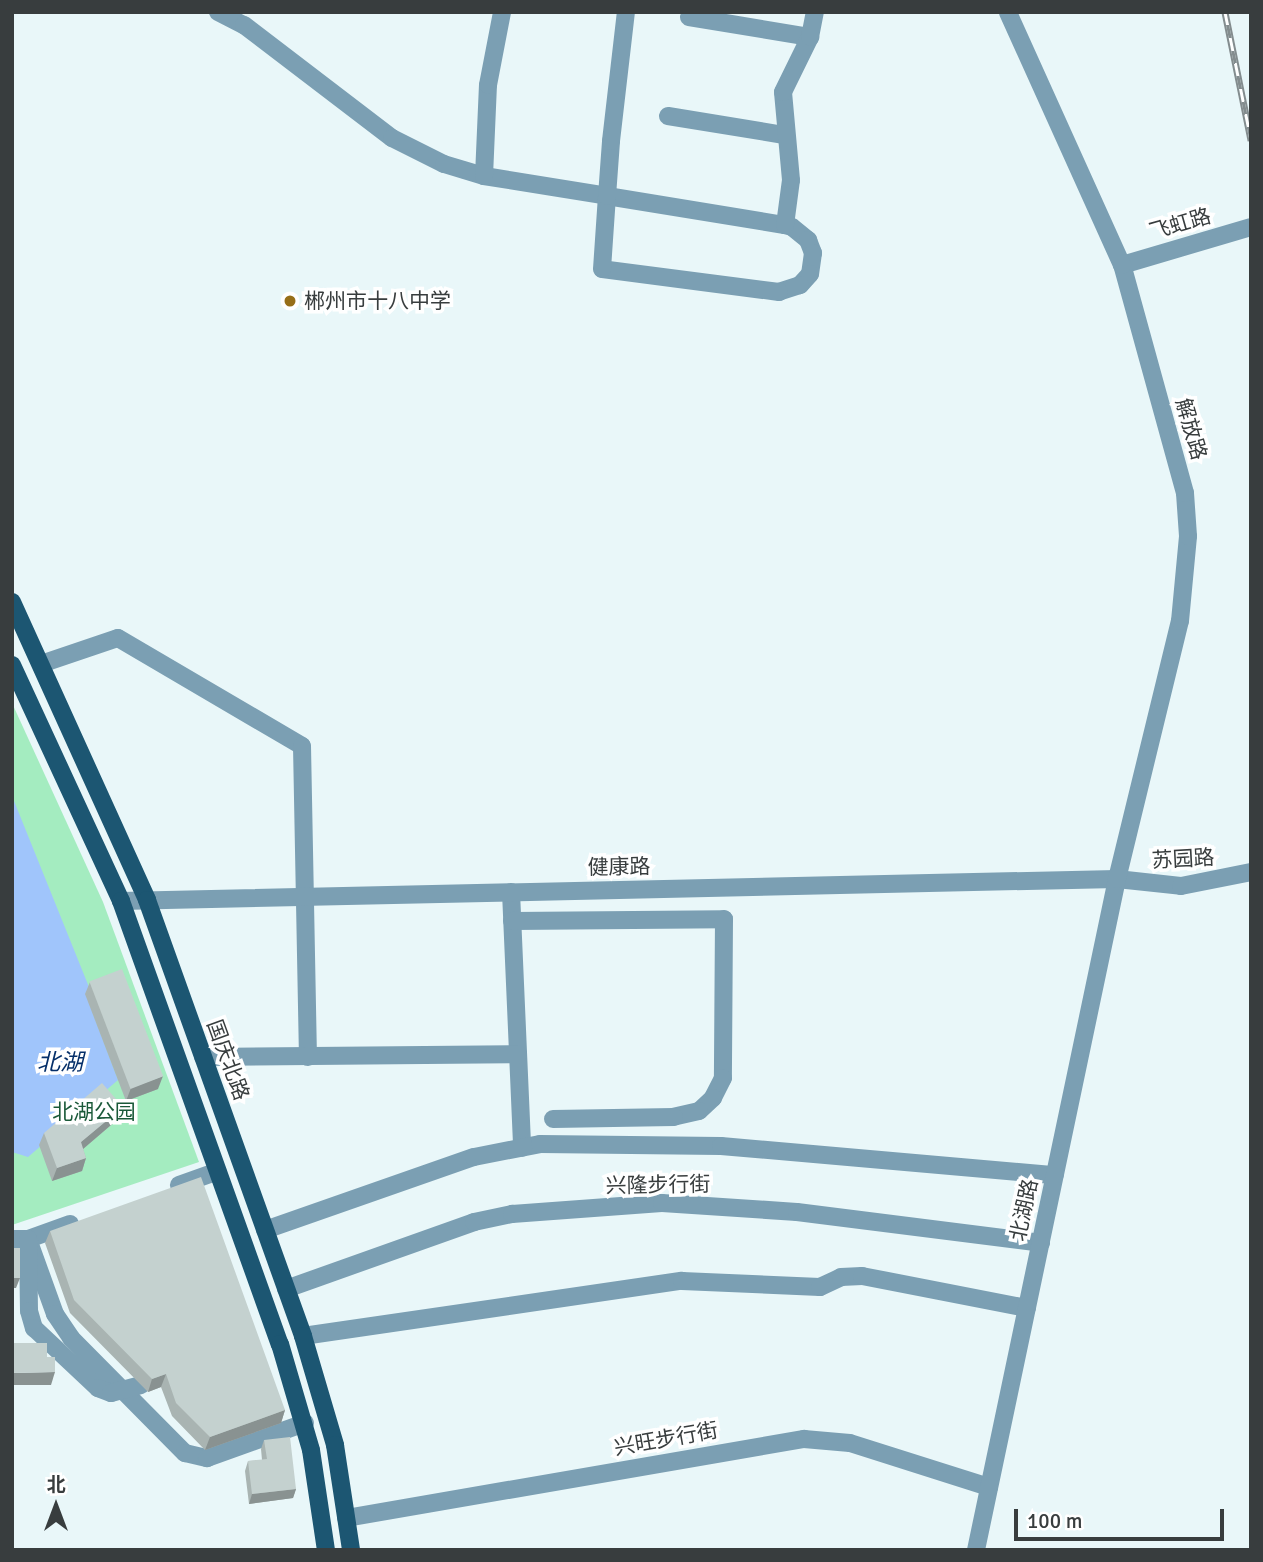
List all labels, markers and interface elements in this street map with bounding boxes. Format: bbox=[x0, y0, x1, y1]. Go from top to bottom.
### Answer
street label: 飞虹路 bbox=[1146, 203, 1214, 245]
place label: 郴州市十八中学 bbox=[304, 288, 451, 314]
marker: 郴州市十八中学 bbox=[282, 293, 298, 309]
street label: 解放路 bbox=[1170, 395, 1212, 463]
street label: 苏园路 bbox=[1151, 845, 1215, 873]
street label: 健康路 bbox=[587, 854, 651, 880]
street label: 国庆北路 bbox=[202, 1016, 254, 1104]
water label: 北湖 bbox=[37, 1049, 83, 1077]
park label: 北湖公园 bbox=[52, 1099, 136, 1125]
street label: 兴隆步行街 bbox=[605, 1171, 711, 1199]
street label: 北湖路 bbox=[1005, 1177, 1043, 1243]
street label: 兴旺步行街 bbox=[612, 1417, 720, 1461]
north arrow bbox=[21, 1471, 91, 1541]
text: 北 bbox=[46, 1473, 66, 1497]
scale bar bbox=[1018, 1496, 1228, 1540]
text: 100 m bbox=[1027, 1508, 1082, 1534]

